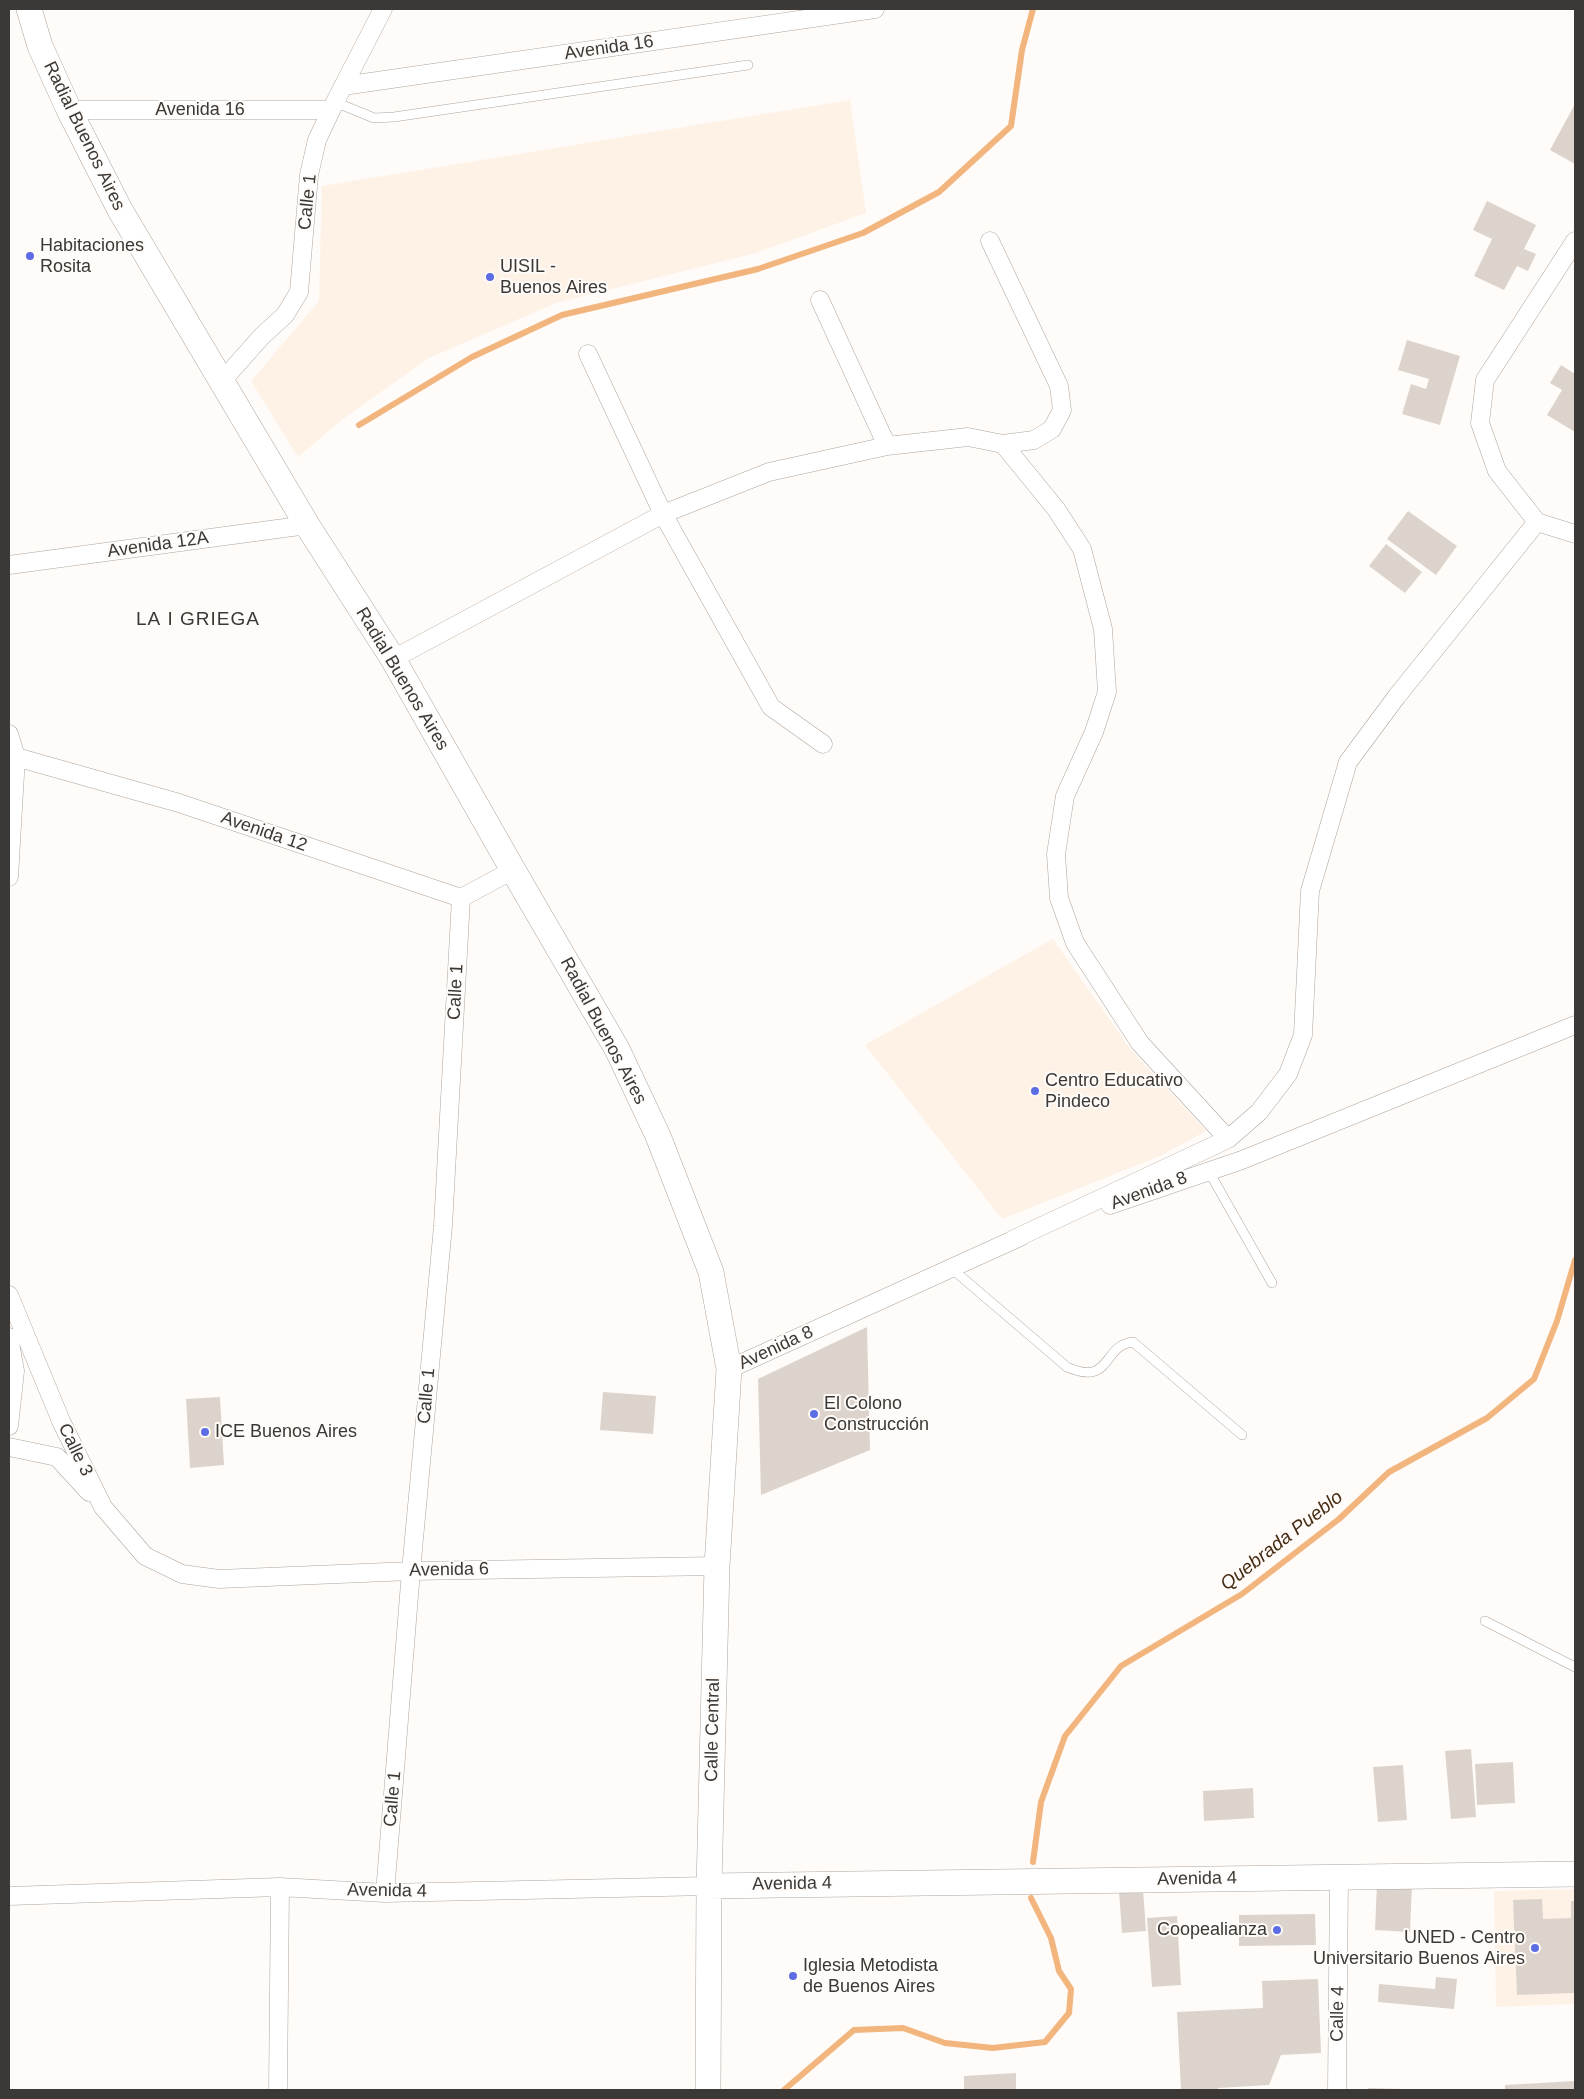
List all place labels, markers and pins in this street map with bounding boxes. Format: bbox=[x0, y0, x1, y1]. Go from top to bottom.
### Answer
place label: Habitaciones Rosita bbox=[40, 235, 144, 278]
marker: Habitaciones Rosita bbox=[24, 250, 36, 262]
place label: UISIL - Buenos Aires bbox=[500, 256, 607, 298]
marker: UISIL - Buenos Aires bbox=[484, 271, 496, 283]
place label: Centro Educativo Pindeco bbox=[1045, 1070, 1183, 1112]
marker: Centro Educativo Pindeco bbox=[1029, 1085, 1041, 1097]
place label: El Colono Construcción bbox=[824, 1393, 929, 1436]
marker: El Colono Construcción bbox=[808, 1408, 820, 1420]
place label: ICE Buenos Aires bbox=[215, 1421, 357, 1443]
marker: ICE Buenos Aires bbox=[199, 1426, 211, 1438]
place label: Coopealianza bbox=[1157, 1919, 1267, 1941]
marker: Coopealianza bbox=[1271, 1924, 1283, 1936]
place label: UNED - Centro Universitario Buenos Aires bbox=[1313, 1927, 1525, 1970]
marker: UNED - Centro Universitario Buenos Aires bbox=[1529, 1942, 1541, 1954]
place label: Iglesia Metodista de Buenos Aires bbox=[803, 1955, 938, 1998]
marker: Iglesia Metodista de Buenos Aires bbox=[787, 1970, 799, 1982]

